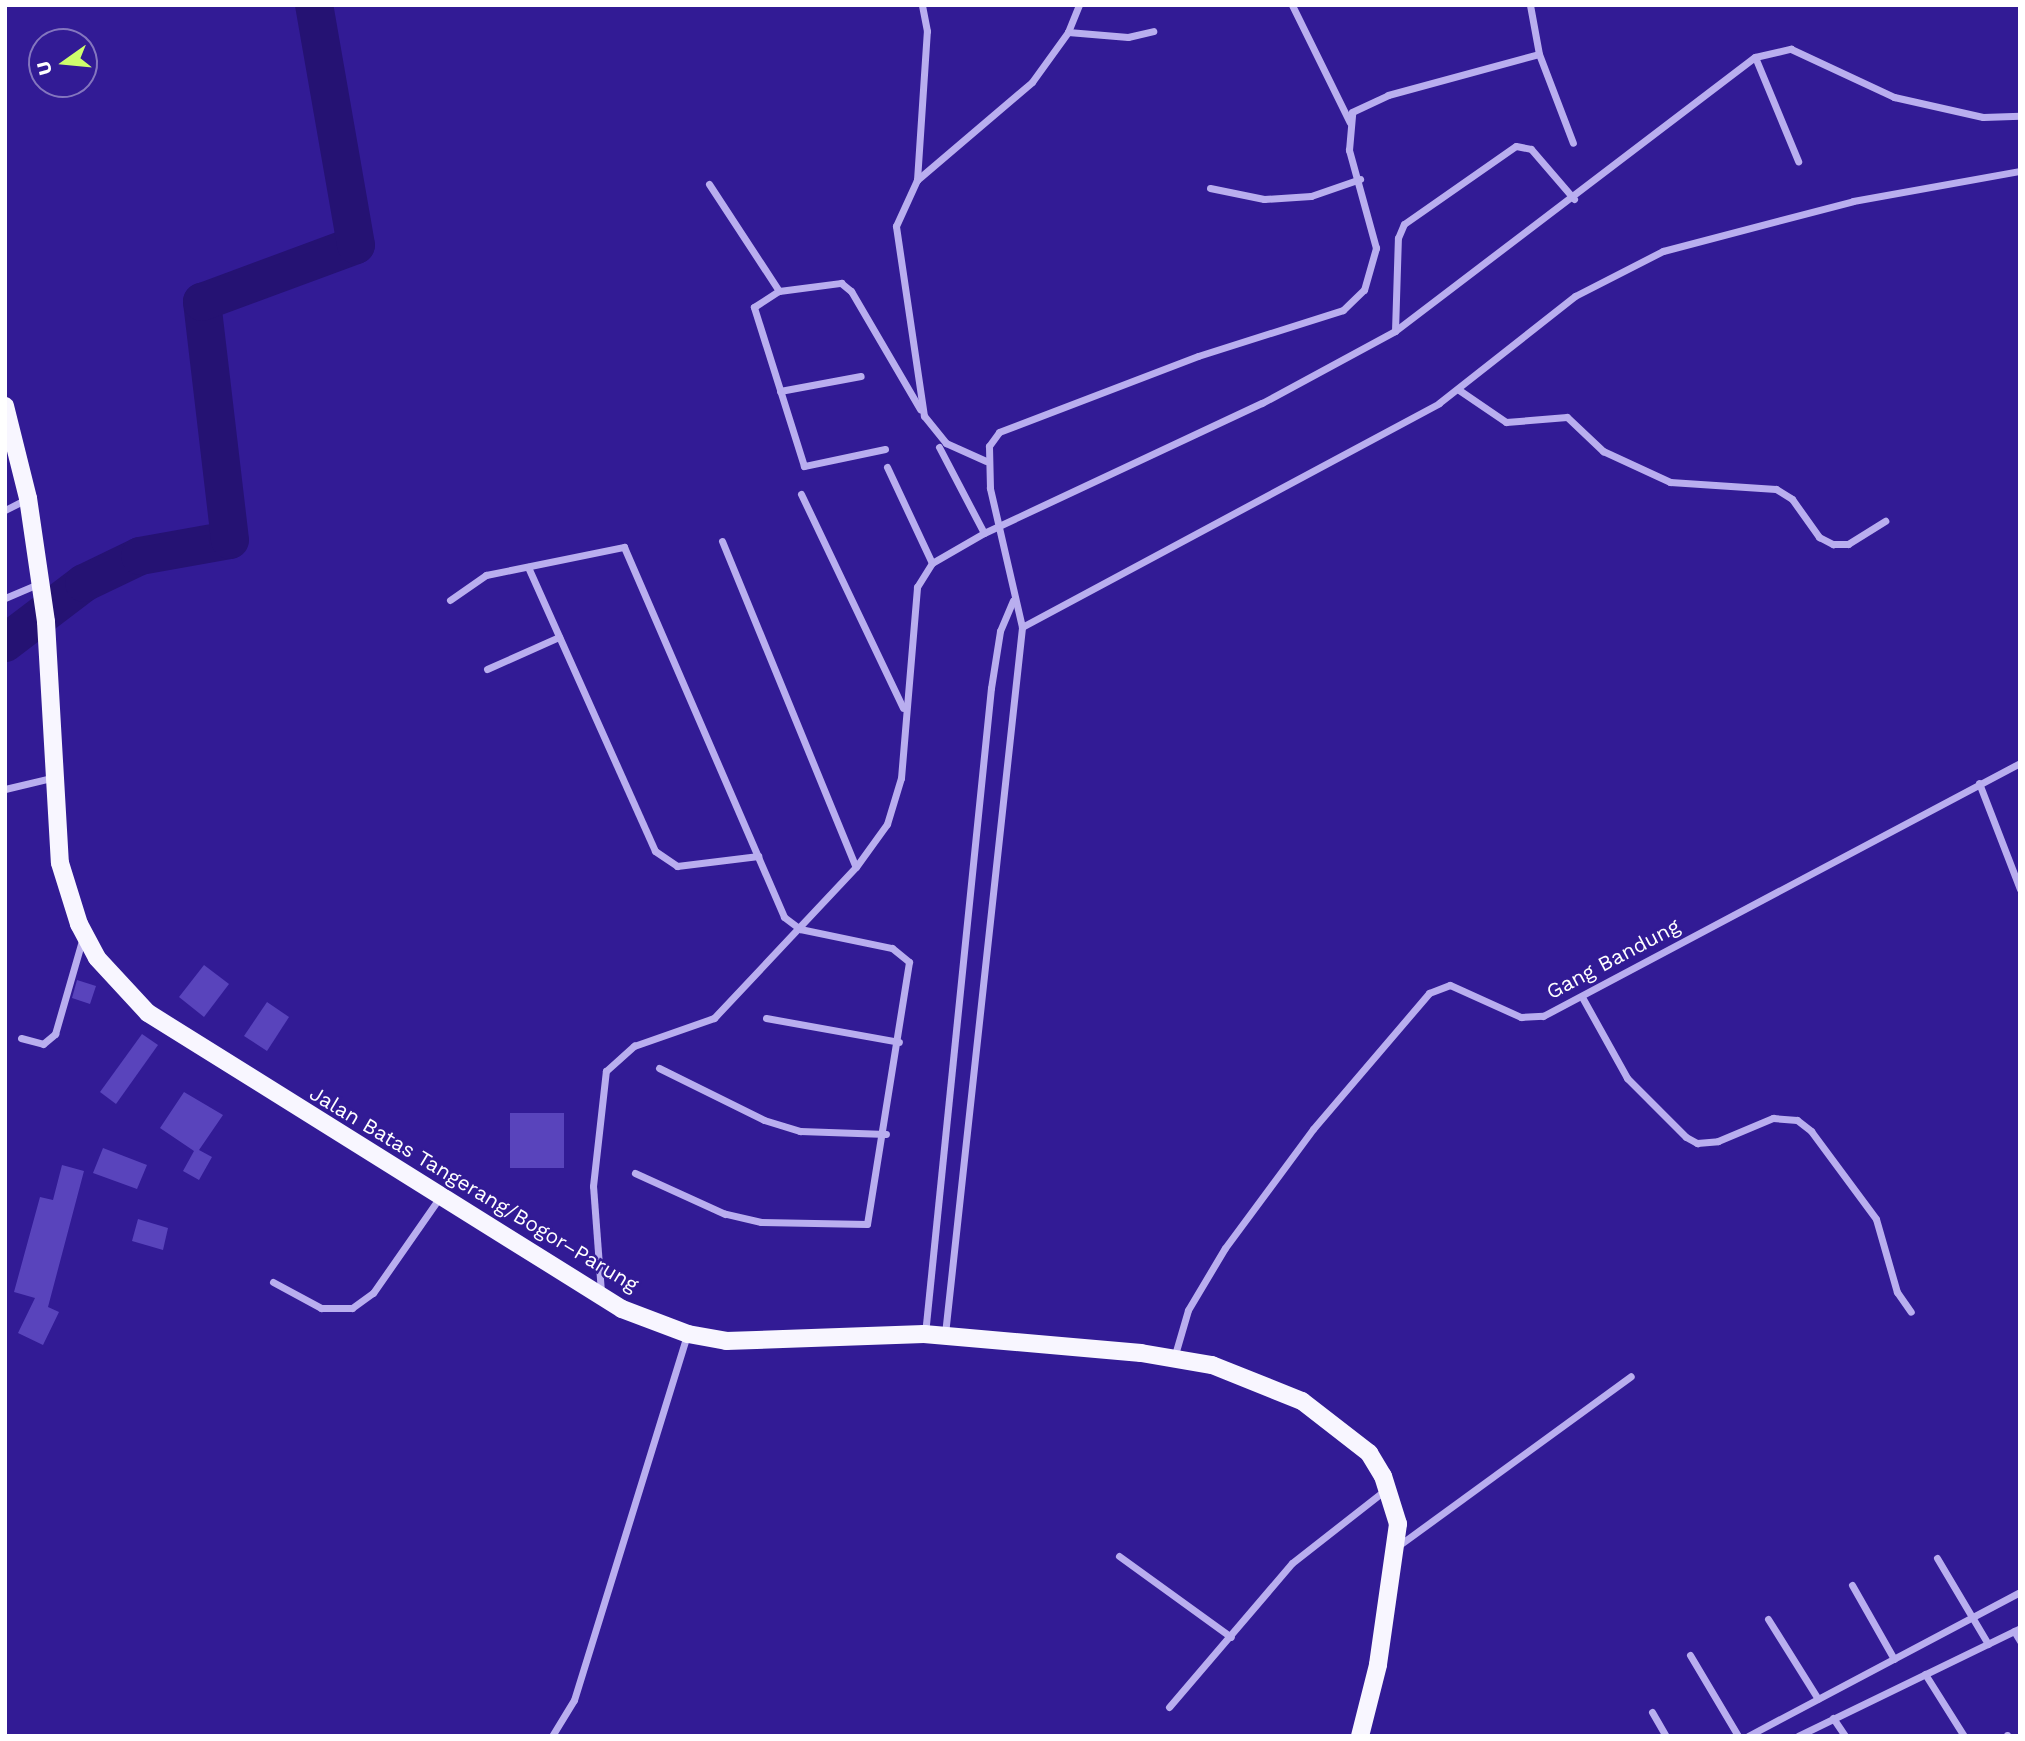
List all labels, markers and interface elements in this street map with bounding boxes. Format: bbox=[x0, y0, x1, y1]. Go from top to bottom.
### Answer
north arrow bbox=[28, 28, 98, 98]
text: U bbox=[31, 59, 57, 78]
street label: Gang Bandung bbox=[1542, 913, 1684, 1005]
street label: Jalan Batas Tangerang/Bogor–Parung bbox=[305, 1080, 643, 1298]

